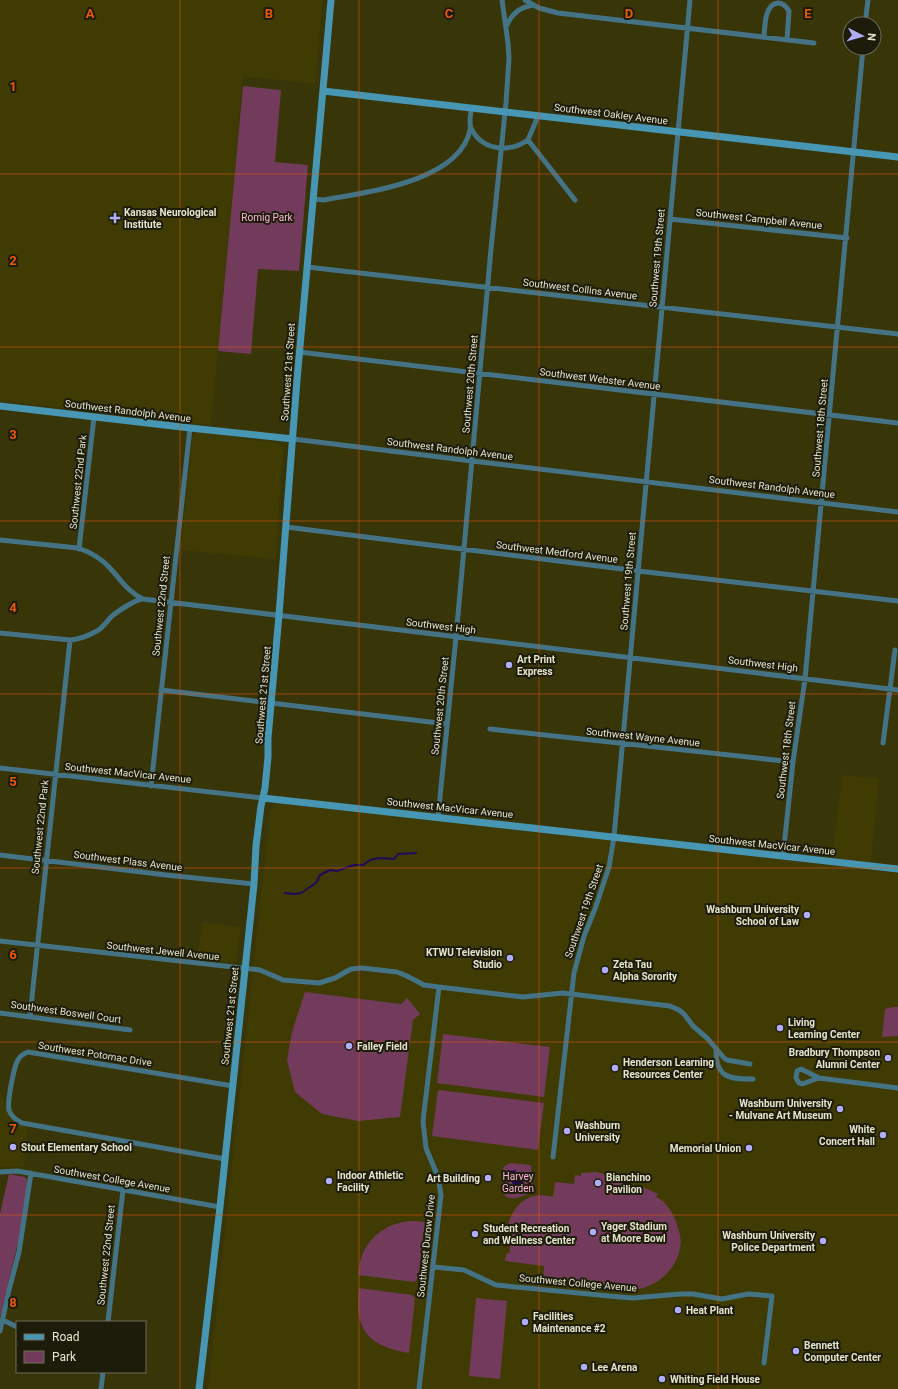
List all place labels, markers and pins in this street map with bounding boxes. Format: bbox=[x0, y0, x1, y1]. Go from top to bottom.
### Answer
place label: Kansas Neurological Institute bbox=[124, 207, 217, 230]
marker: Kansas Neurological Institute bbox=[109, 212, 121, 224]
place label: Art Print Express bbox=[517, 654, 556, 677]
marker: Art Print Express bbox=[504, 660, 514, 670]
place label: Washburn University School of Law bbox=[706, 904, 800, 927]
marker: Washburn University School of Law bbox=[802, 910, 812, 920]
place label: KTWU Television Studio bbox=[426, 947, 502, 970]
marker: KTWU Television Studio bbox=[505, 953, 515, 963]
place label: Zeta Tau Alpha Sorority bbox=[613, 959, 678, 982]
marker: Zeta Tau Alpha Sorority bbox=[600, 965, 610, 975]
place label: Living Learning Center bbox=[788, 1017, 860, 1040]
marker: Living Learning Center bbox=[775, 1023, 785, 1033]
marker: Falley Field bbox=[344, 1041, 354, 1051]
place label: Falley Field bbox=[357, 1041, 408, 1052]
place label: Bradbury Thompson Alumni Center bbox=[789, 1047, 880, 1070]
marker: Bradbury Thompson Alumni Center bbox=[883, 1053, 893, 1063]
place label: Henderson Learning Resources Center bbox=[623, 1057, 714, 1080]
marker: Henderson Learning Resources Center bbox=[610, 1063, 620, 1073]
place label: Washburn University - Mulvane Art Museum bbox=[729, 1098, 833, 1121]
marker: Washburn University - Mulvane Art Museum bbox=[835, 1104, 845, 1114]
place label: Washburn University bbox=[575, 1120, 621, 1143]
place label: White Concert Hall bbox=[819, 1124, 876, 1147]
marker: Washburn University bbox=[562, 1126, 572, 1136]
marker: White Concert Hall bbox=[878, 1130, 888, 1140]
marker: Stout Elementary School bbox=[8, 1142, 18, 1152]
place label: Stout Elementary School bbox=[21, 1142, 132, 1153]
place label: Memorial Union bbox=[670, 1143, 741, 1154]
marker: Memorial Union bbox=[744, 1143, 754, 1153]
place label: Indoor Athletic Facility bbox=[337, 1170, 404, 1193]
place label: Bianchino Pavilion bbox=[606, 1172, 651, 1195]
place label: Art Building bbox=[427, 1173, 480, 1184]
marker: Art Building bbox=[483, 1173, 493, 1183]
marker: Indoor Athletic Facility bbox=[324, 1176, 334, 1186]
marker: Bianchino Pavilion bbox=[593, 1178, 603, 1188]
place label: Yager Stadium at Moore Bowl bbox=[601, 1221, 667, 1244]
place label: Student Recreation and Wellness Center bbox=[483, 1223, 575, 1246]
marker: Yager Stadium at Moore Bowl bbox=[588, 1227, 598, 1237]
marker: Student Recreation and Wellness Center bbox=[470, 1229, 480, 1239]
place label: Washburn University Police Department bbox=[722, 1230, 816, 1253]
marker: Washburn University Police Department bbox=[818, 1236, 828, 1246]
marker: Heat Plant bbox=[673, 1305, 683, 1315]
place label: Heat Plant bbox=[686, 1305, 734, 1316]
place label: Facilities Maintenance #2 bbox=[533, 1311, 606, 1334]
marker: Facilities Maintenance #2 bbox=[520, 1317, 530, 1327]
place label: Bennett Computer Center bbox=[804, 1340, 881, 1363]
marker: Bennett Computer Center bbox=[791, 1346, 801, 1356]
marker: Lee Arena bbox=[579, 1362, 589, 1372]
place label: Lee Arena bbox=[592, 1362, 638, 1373]
marker: Whiting Field House bbox=[657, 1374, 667, 1384]
place label: Whiting Field House bbox=[670, 1374, 761, 1385]

